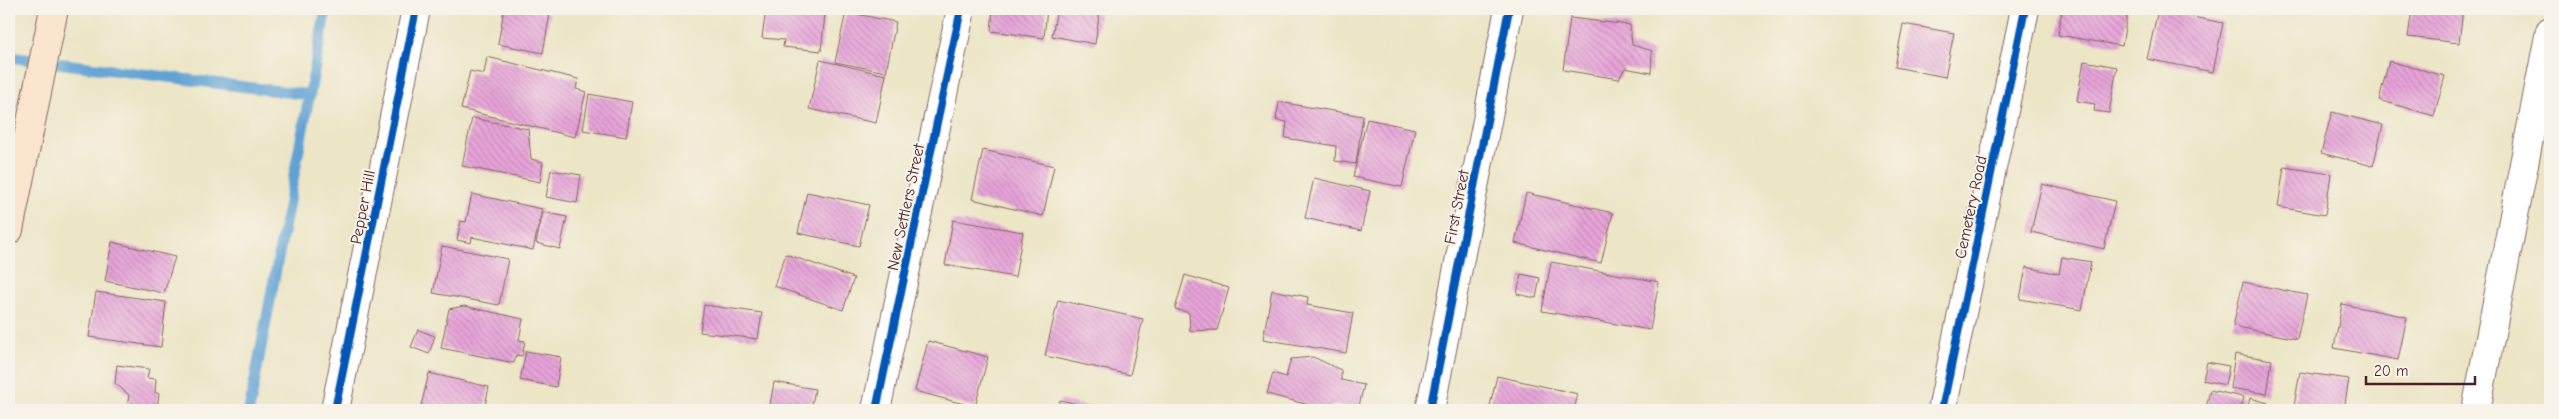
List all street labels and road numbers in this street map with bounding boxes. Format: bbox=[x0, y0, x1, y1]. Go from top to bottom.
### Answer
street label: New Settlers Street bbox=[884, 142, 928, 272]
street label: Cemetery Road bbox=[1951, 154, 1991, 260]
street label: First Street bbox=[1441, 168, 1473, 246]
street label: Pepper Hill bbox=[347, 169, 379, 246]

